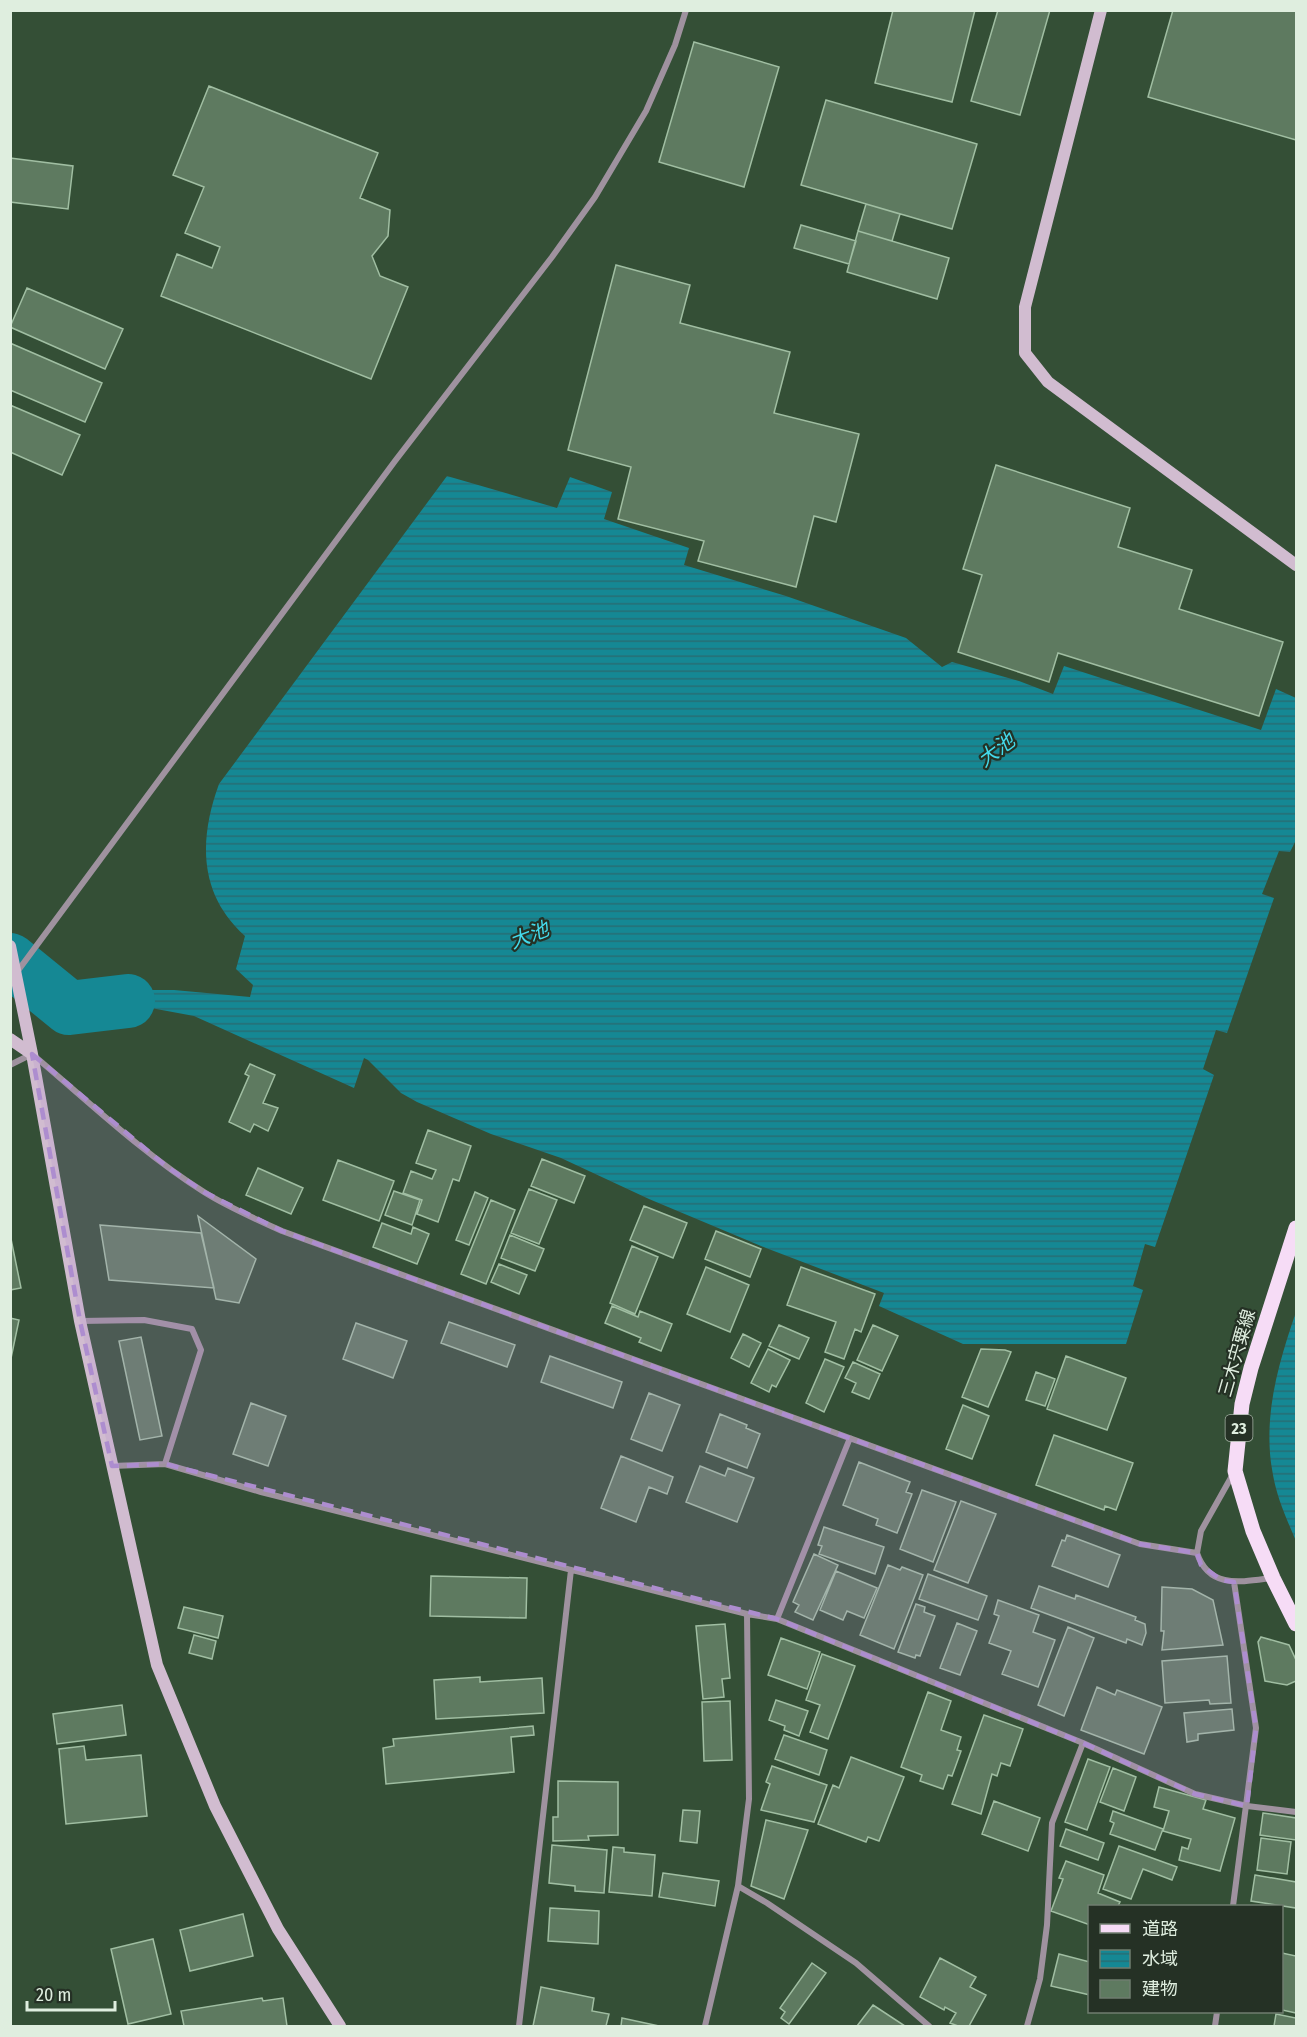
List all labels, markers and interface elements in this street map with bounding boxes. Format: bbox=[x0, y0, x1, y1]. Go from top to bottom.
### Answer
water label: 大池 bbox=[973, 727, 1021, 772]
water label: 大池 bbox=[506, 916, 554, 953]
street label: 三木宍粟線 bbox=[1214, 1307, 1260, 1399]
road number: 23 bbox=[1226, 1415, 1252, 1441]
legend bbox=[1088, 1905, 1283, 2013]
text: 道路 bbox=[1142, 1918, 1178, 1940]
text: 水域 bbox=[1142, 1948, 1178, 1970]
scale bar bbox=[27, 1974, 116, 2012]
text: 建物 bbox=[1142, 1978, 1178, 2000]
text: 20 m bbox=[36, 1984, 71, 2006]

